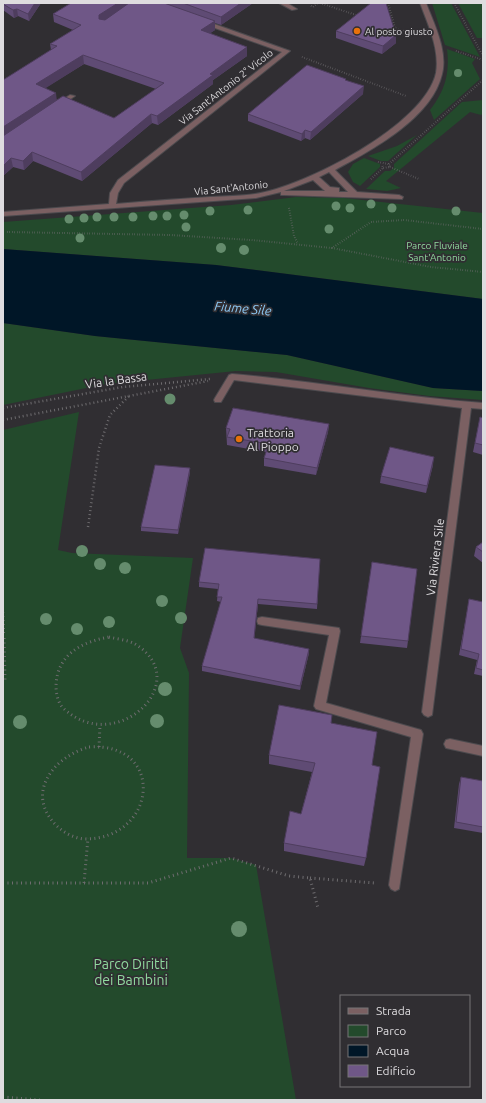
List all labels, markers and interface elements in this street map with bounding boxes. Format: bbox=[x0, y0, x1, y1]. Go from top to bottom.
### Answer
marker: Al posto giusto bbox=[352, 26, 362, 36]
place label: Al posto giusto bbox=[365, 26, 433, 37]
street label: Via Sant'Antonio 2° Vicolo bbox=[177, 47, 275, 127]
street label: Via Sant'Antonio bbox=[193, 179, 269, 197]
park label: Parco Fluviale Sant'Antonio bbox=[406, 240, 468, 263]
water label: Fiume Sile bbox=[214, 299, 273, 318]
street label: Via la Bassa bbox=[84, 369, 148, 391]
place label: Trattoria Al Pioppo bbox=[247, 426, 299, 453]
marker: Trattoria Al Pioppo bbox=[234, 434, 244, 444]
street label: Via Riviera Sile bbox=[424, 517, 446, 597]
park label: Parco Diritti dei Bambini bbox=[94, 956, 169, 988]
legend bbox=[340, 995, 470, 1087]
text: Strada bbox=[376, 1004, 411, 1017]
text: Parco bbox=[376, 1024, 406, 1037]
text: Acqua bbox=[376, 1044, 409, 1057]
text: Edificio bbox=[376, 1064, 416, 1077]

